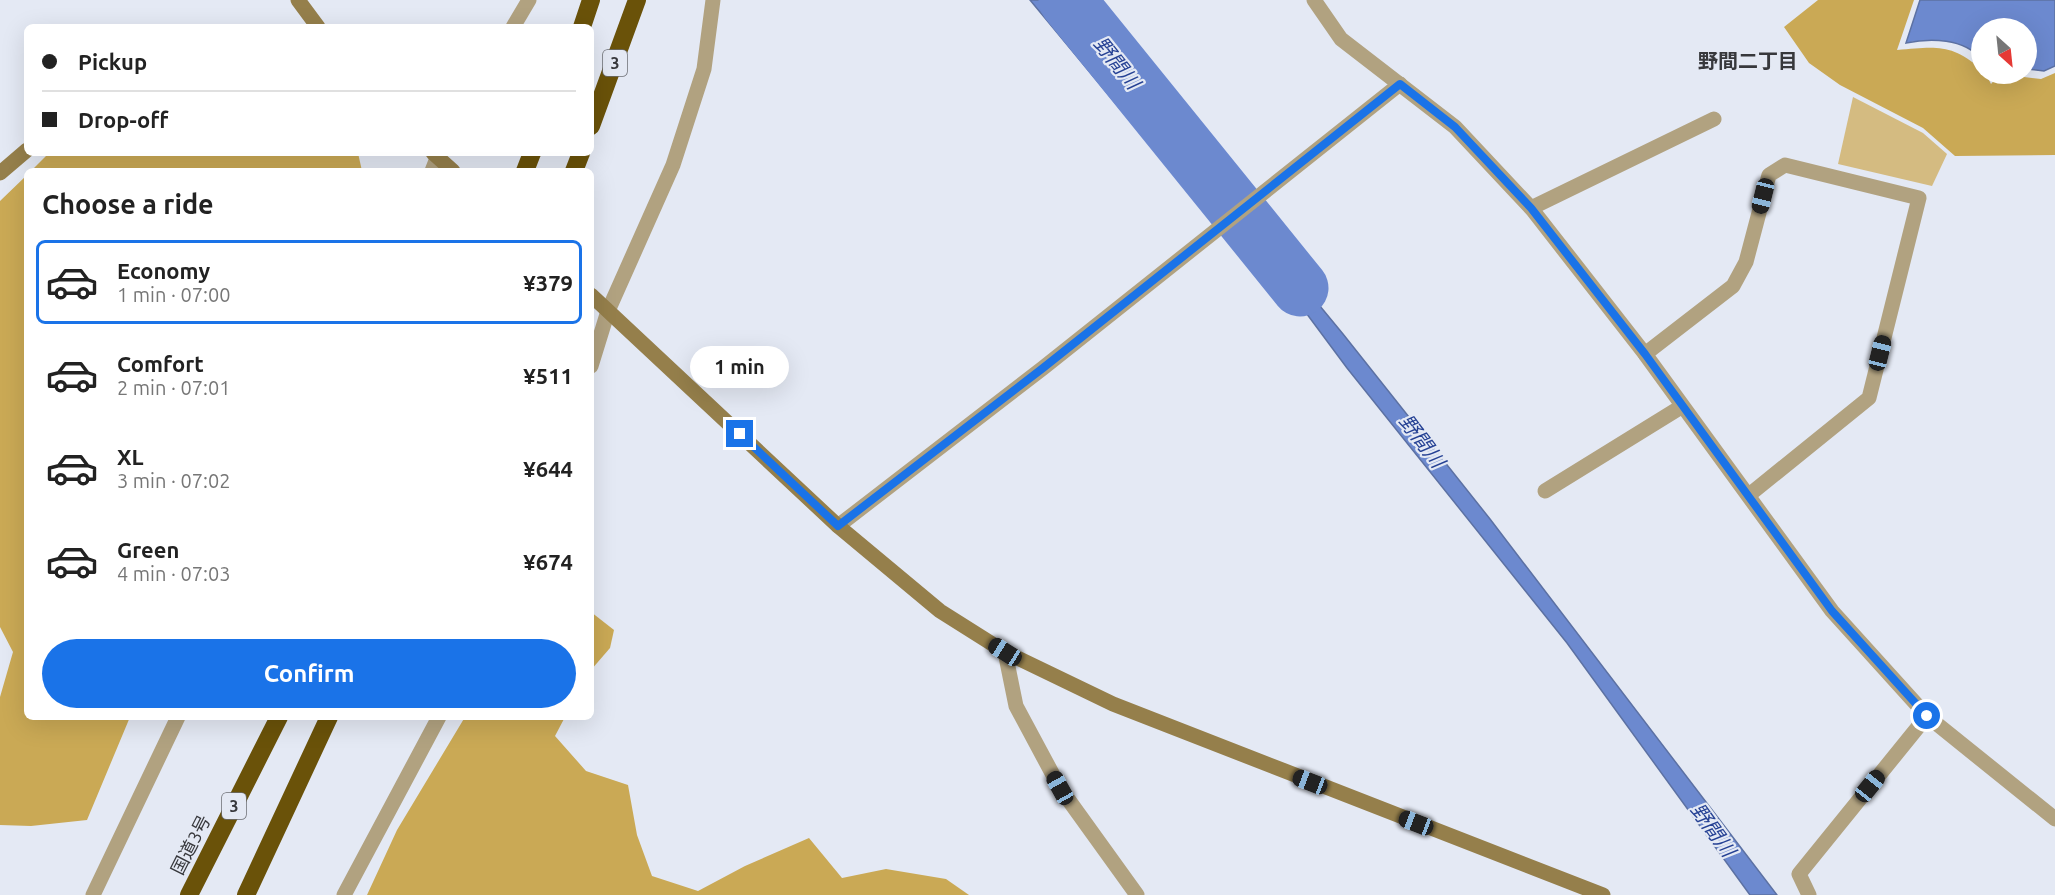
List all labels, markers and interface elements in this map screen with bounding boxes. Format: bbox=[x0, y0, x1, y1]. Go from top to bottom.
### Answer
north arrow bbox=[1971, 18, 2037, 84]
map controls bbox=[1971, 18, 2037, 84]
water label: 野間川 bbox=[1090, 32, 1146, 95]
text: Pickup bbox=[78, 49, 147, 74]
district label: 野間二丁目 bbox=[1698, 49, 1798, 72]
road number: 3 bbox=[603, 50, 627, 76]
text: Drop-off bbox=[78, 107, 168, 132]
car bbox=[1750, 176, 1776, 216]
text: Choose a ride bbox=[42, 189, 214, 219]
icon: car bbox=[45, 255, 99, 309]
text: Economy bbox=[117, 258, 210, 283]
text: ¥379 bbox=[523, 270, 573, 295]
text: 1 min · 07:00 bbox=[117, 283, 231, 306]
car bbox=[1867, 333, 1893, 373]
callout: 1 min bbox=[690, 347, 789, 389]
icon: car bbox=[45, 348, 99, 402]
text: Comfort bbox=[117, 351, 204, 376]
text: 1 min bbox=[714, 355, 765, 378]
text: ¥511 bbox=[523, 363, 573, 388]
text: 2 min · 07:01 bbox=[117, 376, 231, 399]
water label: 野間川 bbox=[1395, 410, 1451, 473]
route end bbox=[726, 420, 753, 447]
icon: car bbox=[45, 441, 99, 495]
text: XL bbox=[117, 444, 144, 469]
text: ¥644 bbox=[523, 456, 573, 481]
text: 3 min · 07:02 bbox=[117, 469, 231, 492]
icon: car bbox=[45, 534, 99, 588]
text: Green bbox=[117, 537, 179, 562]
text: ¥674 bbox=[523, 549, 573, 574]
text: 4 min · 07:03 bbox=[117, 562, 231, 585]
car bbox=[985, 635, 1025, 669]
button: Confirm bbox=[42, 639, 576, 708]
route start bbox=[1913, 702, 1940, 729]
car bbox=[1852, 766, 1888, 806]
car bbox=[1290, 767, 1330, 797]
car bbox=[1043, 768, 1077, 808]
road number: 3 bbox=[222, 793, 246, 819]
water label: 野間川 bbox=[1686, 799, 1742, 862]
car bbox=[1396, 808, 1436, 838]
street label: 国道3号 bbox=[167, 811, 214, 878]

